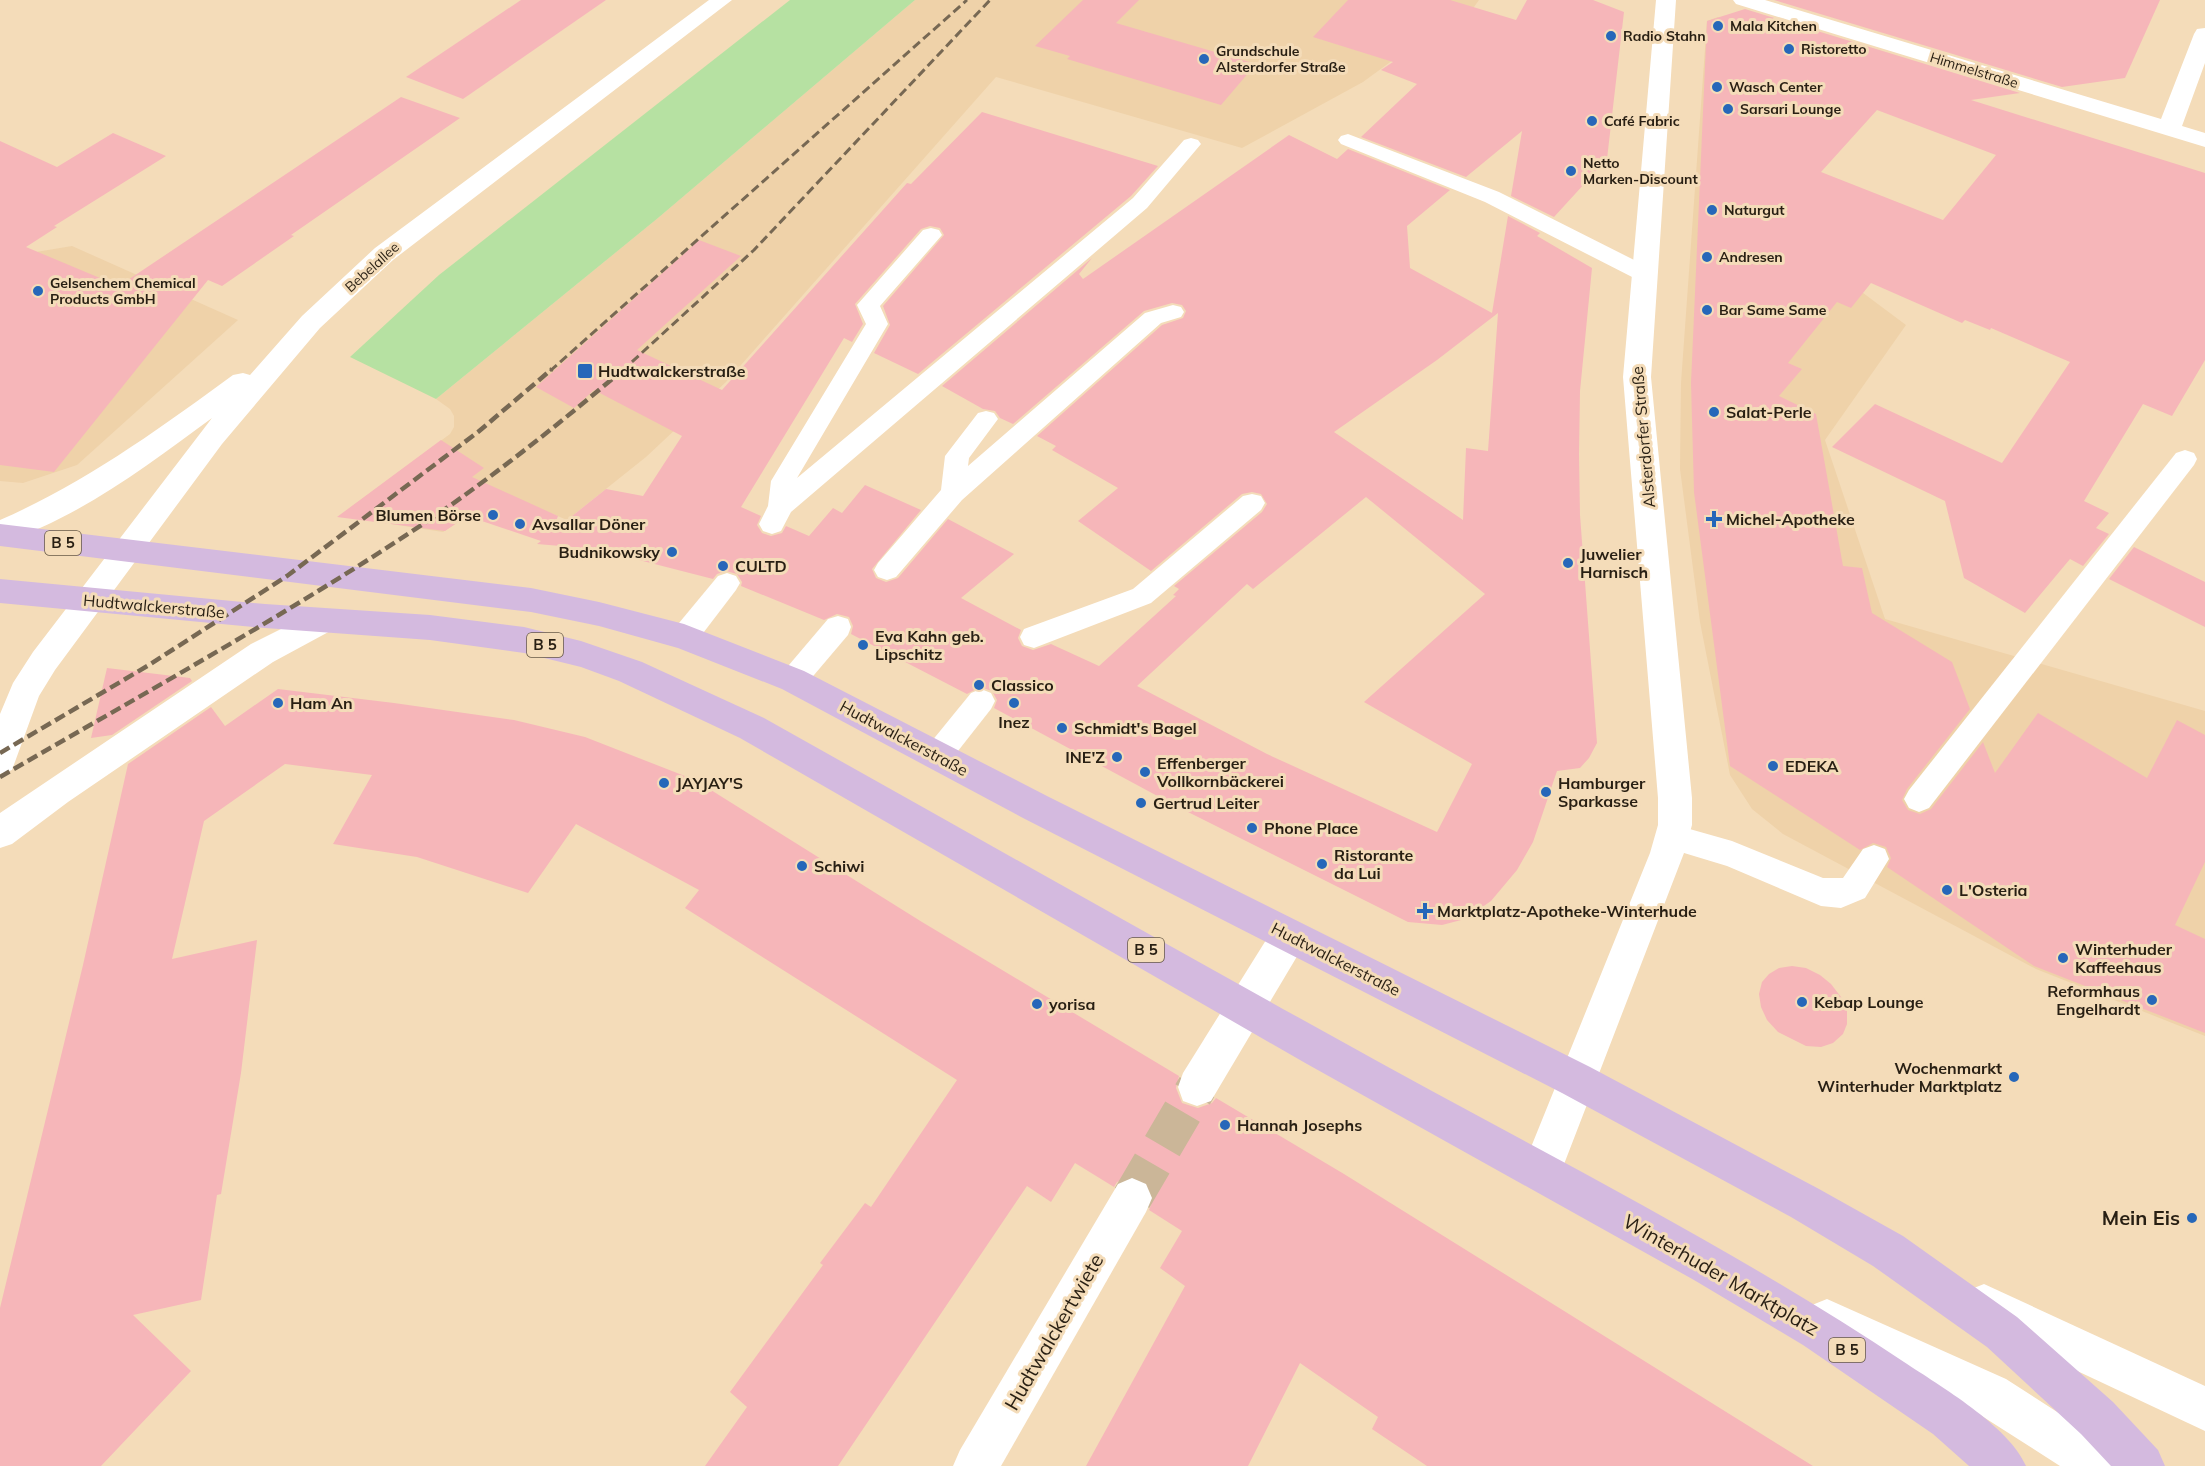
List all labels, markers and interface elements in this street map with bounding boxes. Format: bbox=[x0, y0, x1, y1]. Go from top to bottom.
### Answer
place label: Mala Kitchen bbox=[1730, 17, 1817, 35]
marker: Mala Kitchen bbox=[1711, 19, 1725, 33]
place label: Radio Stahn bbox=[1623, 27, 1706, 45]
marker: Radio Stahn bbox=[1604, 29, 1618, 43]
place label: Ristoretto bbox=[1801, 40, 1866, 58]
place label: Grundschule Alsterdorfer Straße bbox=[1216, 42, 1346, 76]
marker: Ristoretto bbox=[1782, 42, 1796, 56]
street label: Himmelstraße bbox=[1928, 48, 2020, 92]
marker: Grundschule Alsterdorfer Straße bbox=[1197, 52, 1211, 66]
place label: Wasch Center bbox=[1729, 78, 1823, 96]
marker: Wasch Center bbox=[1710, 80, 1724, 94]
place label: Sarsari Lounge bbox=[1740, 100, 1841, 118]
marker: Sarsari Lounge bbox=[1721, 102, 1735, 116]
place label: Café Fabric bbox=[1604, 112, 1680, 130]
marker: Café Fabric bbox=[1585, 114, 1599, 128]
place label: Netto Marken-Discount bbox=[1583, 154, 1699, 188]
marker: Netto Marken-Discount bbox=[1564, 164, 1578, 178]
place label: Naturgut bbox=[1724, 201, 1785, 219]
marker: Naturgut bbox=[1705, 203, 1719, 217]
street label: Bebelallee bbox=[341, 238, 403, 296]
place label: Andresen bbox=[1719, 248, 1783, 266]
marker: Andresen bbox=[1700, 250, 1714, 264]
place label: Gelsenchem Chemical Products GmbH bbox=[50, 274, 196, 308]
marker: Gelsenchem Chemical Products GmbH bbox=[31, 284, 45, 298]
place label: Bar Same Same bbox=[1719, 301, 1827, 319]
marker: Bar Same Same bbox=[1700, 303, 1714, 317]
place label: Hudtwalckerstraße bbox=[598, 361, 746, 381]
marker: Hudtwalckerstraße bbox=[576, 362, 594, 380]
street label: Alsterdorfer Straße bbox=[1627, 365, 1659, 509]
place label: Salat-Perle bbox=[1726, 402, 1812, 422]
marker: Salat-Perle bbox=[1707, 405, 1721, 419]
place label: Blumen Börse bbox=[376, 505, 481, 525]
marker: Blumen Börse bbox=[486, 508, 500, 522]
place label: Michel-Apotheke bbox=[1726, 509, 1855, 529]
marker: Michel-Apotheke bbox=[1707, 512, 1721, 526]
place label: Avsallar Döner bbox=[532, 514, 646, 534]
marker: Avsallar Döner bbox=[513, 517, 527, 531]
road number: B 5 bbox=[45, 531, 81, 555]
place label: Budnikowsky bbox=[558, 542, 660, 562]
place label: Juwelier Harnisch bbox=[1580, 544, 1648, 582]
marker: Budnikowsky bbox=[665, 545, 679, 559]
place label: CULTD bbox=[735, 556, 787, 576]
marker: Juwelier Harnisch bbox=[1561, 556, 1575, 570]
marker: CULTD bbox=[716, 559, 730, 573]
street label: Hudtwalckerstraße bbox=[82, 590, 226, 622]
place label: Eva Kahn geb. Lipschitz bbox=[875, 626, 984, 664]
road number: B 5 bbox=[527, 633, 563, 657]
marker: Eva Kahn geb. Lipschitz bbox=[856, 638, 870, 652]
place label: Classico bbox=[991, 675, 1054, 695]
marker: Classico bbox=[972, 678, 986, 692]
place label: Ham An bbox=[290, 693, 353, 713]
marker: Ham An bbox=[271, 696, 285, 710]
street label: Hudtwalckerstraße bbox=[837, 696, 971, 780]
marker: Inez bbox=[1007, 696, 1021, 710]
place label: Inez bbox=[998, 712, 1030, 732]
place label: Schmidt's Bagel bbox=[1074, 718, 1197, 738]
marker: Schmidt's Bagel bbox=[1055, 721, 1069, 735]
place label: INE'Z bbox=[1065, 747, 1105, 767]
marker: INE'Z bbox=[1110, 750, 1124, 764]
place label: Effenberger Vollkornbäckerei bbox=[1156, 753, 1284, 791]
place label: EDEKA bbox=[1785, 756, 1839, 776]
marker: EDEKA bbox=[1766, 759, 1780, 773]
marker: Effenberger Vollkornbäckerei bbox=[1138, 765, 1152, 779]
place label: JAYJAY'S bbox=[676, 773, 743, 793]
place label: Hamburger Sparkasse bbox=[1558, 773, 1646, 811]
marker: JAYJAY'S bbox=[657, 776, 671, 790]
marker: Hamburger Sparkasse bbox=[1539, 785, 1553, 799]
place label: Gertrud Leiter bbox=[1153, 793, 1260, 813]
marker: Gertrud Leiter bbox=[1134, 796, 1148, 810]
place label: Phone Place bbox=[1264, 818, 1358, 838]
marker: Phone Place bbox=[1245, 821, 1259, 835]
place label: Ristorante da Lui bbox=[1334, 845, 1414, 883]
place label: Schiwi bbox=[814, 856, 865, 876]
marker: Ristorante da Lui bbox=[1315, 857, 1329, 871]
marker: Schiwi bbox=[795, 859, 809, 873]
place label: L'Osteria bbox=[1959, 880, 2028, 900]
marker: L'Osteria bbox=[1940, 883, 1954, 897]
place label: Marktplatz-Apotheke-Winterhude bbox=[1437, 901, 1697, 921]
marker: Marktplatz-Apotheke-Winterhude bbox=[1418, 904, 1432, 918]
street label: Hudtwalckerstraße bbox=[1268, 918, 1404, 1000]
road number: B 5 bbox=[1128, 938, 1164, 962]
place label: Winterhuder Kaffeehaus bbox=[2075, 939, 2173, 977]
marker: Winterhuder Kaffeehaus bbox=[2056, 951, 2070, 965]
place label: Reformhaus Engelhardt bbox=[2047, 981, 2140, 1019]
place label: Kebap Lounge bbox=[1814, 992, 1924, 1012]
marker: Reformhaus Engelhardt bbox=[2145, 993, 2159, 1007]
place label: yorisa bbox=[1048, 994, 1095, 1014]
marker: Kebap Lounge bbox=[1795, 995, 1809, 1009]
marker: yorisa bbox=[1030, 997, 1044, 1011]
place label: Wochenmarkt Winterhuder Marktplatz bbox=[1817, 1058, 2002, 1096]
marker: Wochenmarkt Winterhuder Marktplatz bbox=[2007, 1070, 2021, 1084]
place label: Hannah Josephs bbox=[1237, 1115, 1362, 1135]
marker: Hannah Josephs bbox=[1218, 1118, 1232, 1132]
place label: Mein Eis bbox=[2102, 1205, 2180, 1230]
street label: Winterhuder Marktplatz bbox=[1619, 1208, 1824, 1341]
marker: Mein Eis bbox=[2185, 1211, 2199, 1225]
street label: Hudtwalckertwiete bbox=[999, 1249, 1109, 1414]
road number: B 5 bbox=[1829, 1338, 1865, 1362]

